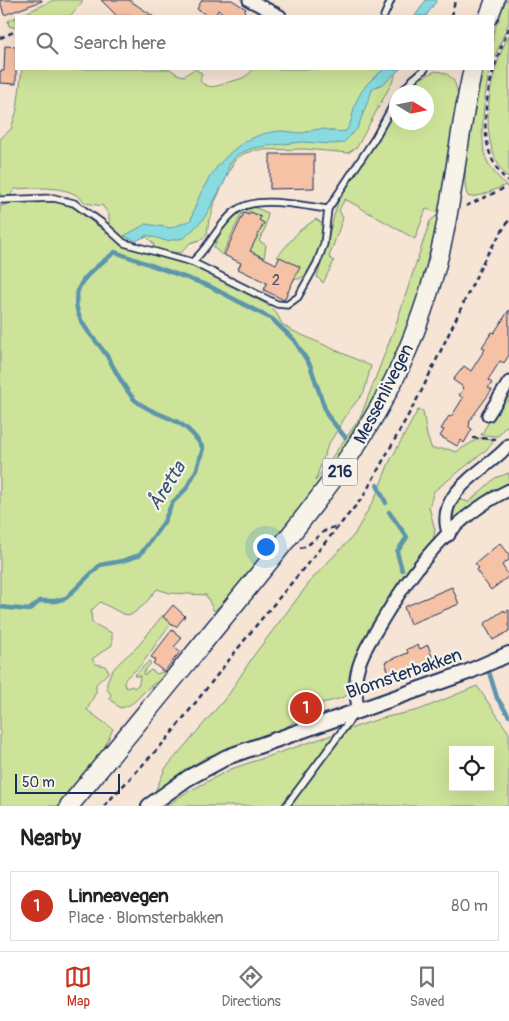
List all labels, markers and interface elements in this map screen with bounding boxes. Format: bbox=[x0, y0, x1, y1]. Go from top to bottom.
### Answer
search box bbox=[15, 15, 494, 70]
icon: search bbox=[33, 29, 61, 57]
text: Search here bbox=[73, 31, 166, 55]
north arrow bbox=[389, 85, 434, 130]
house number: 2 bbox=[272, 271, 280, 290]
street label: Messenlivegen bbox=[349, 340, 419, 448]
water label: Åretta bbox=[143, 456, 192, 515]
road number: 216 bbox=[322, 458, 358, 486]
your location bbox=[253, 534, 279, 560]
street label: Blomsterbakken bbox=[343, 643, 465, 705]
pin: 1 bbox=[290, 689, 322, 727]
map controls bbox=[449, 746, 494, 791]
button: locate bbox=[449, 746, 494, 791]
scale bar bbox=[15, 771, 120, 794]
text: 50 m bbox=[22, 774, 55, 791]
text: Nearby bbox=[20, 825, 81, 852]
text: Linneavegen bbox=[68, 884, 169, 908]
text: 1 bbox=[34, 896, 40, 916]
text: 80 m bbox=[451, 896, 488, 916]
text: Place · Blomsterbakken bbox=[68, 908, 224, 928]
tab: Map bbox=[64, 963, 92, 1010]
tab: Directions bbox=[221, 963, 281, 1010]
tab: Saved bbox=[410, 963, 445, 1010]

